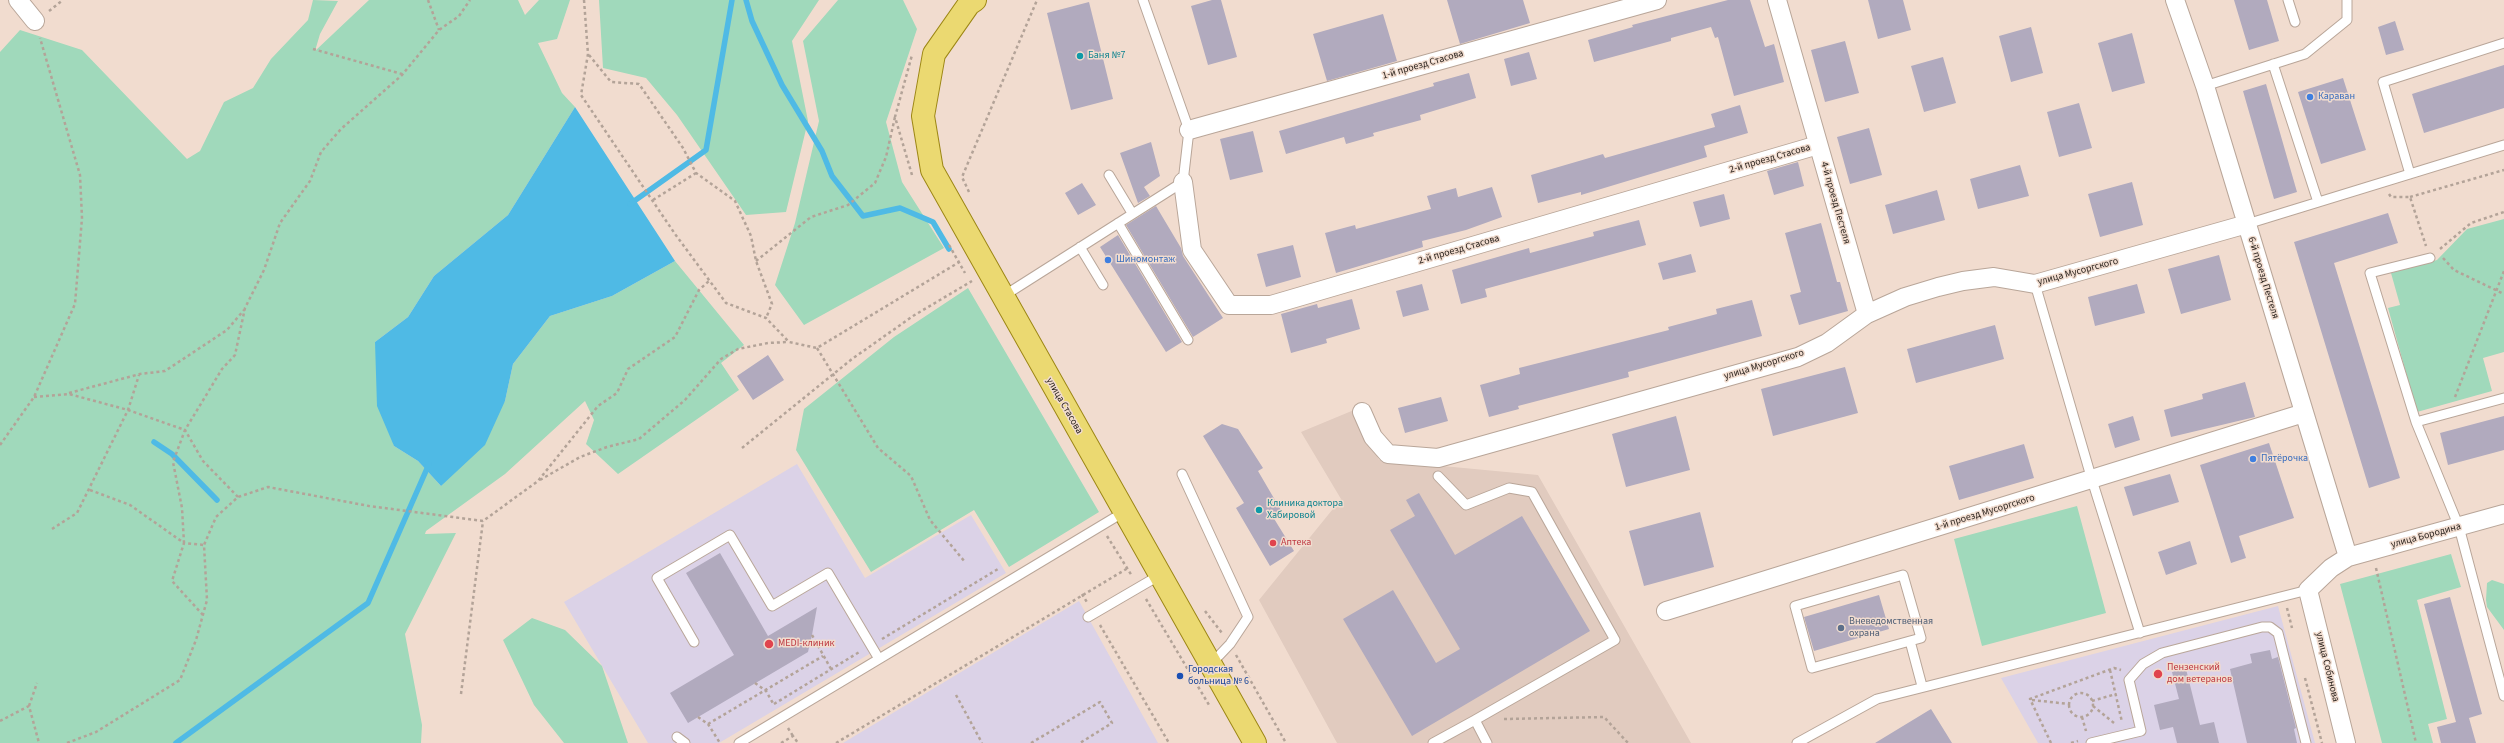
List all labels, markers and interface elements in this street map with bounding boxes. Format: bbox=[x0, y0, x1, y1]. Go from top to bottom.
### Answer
street label: 1-й проезд Стасова bbox=[1381, 48, 1465, 82]
place label: Баня №7 bbox=[1088, 50, 1126, 62]
marker: Баня №7 bbox=[1075, 51, 1085, 61]
place label: Караван bbox=[2318, 91, 2355, 103]
marker: Караван bbox=[2305, 92, 2315, 102]
street label: 2-й проезд Стасова bbox=[1728, 142, 1812, 176]
street label: 4-й проезд Пестеля bbox=[1818, 161, 1852, 245]
street label: 2-й проезд Стасова bbox=[1417, 233, 1501, 267]
street label: 6-й проезд Пестеля bbox=[2245, 236, 2281, 320]
place label: Шиномонтаж bbox=[1116, 254, 1175, 266]
marker: Шиномонтаж bbox=[1103, 255, 1113, 265]
street label: улица Мусоргского bbox=[2036, 255, 2120, 289]
street label: улица Мусоргского bbox=[1723, 347, 1805, 383]
street label: улица Стасова bbox=[1043, 376, 1085, 436]
place label: Пятёрочка bbox=[2261, 453, 2308, 465]
marker: Пятёрочка bbox=[2248, 454, 2258, 464]
street label: 1-й проезд Мусоргского bbox=[1934, 492, 2036, 534]
place label: Клиника доктора Хабировой bbox=[1267, 498, 1343, 522]
marker: Клиника доктора Хабировой bbox=[1254, 505, 1264, 515]
street label: улица Бородина bbox=[2390, 521, 2462, 551]
place label: Аптека bbox=[1281, 537, 1311, 549]
marker: Аптека bbox=[1268, 538, 1278, 548]
place label: Вневедомственная охрана bbox=[1849, 616, 1933, 640]
marker: Вневедомственная охрана bbox=[1836, 623, 1846, 633]
street label: улица Собинова bbox=[2313, 631, 2341, 703]
marker: MEDI-клиник bbox=[763, 638, 775, 650]
place label: MEDI-клиник bbox=[778, 638, 835, 650]
place label: Пензенский дом ветеранов bbox=[2167, 662, 2232, 686]
place label: Городская больница № 6 bbox=[1188, 664, 1249, 688]
marker: Пензенский дом ветеранов bbox=[2152, 668, 2164, 680]
marker: Городская больница № 6 bbox=[1175, 671, 1185, 681]

